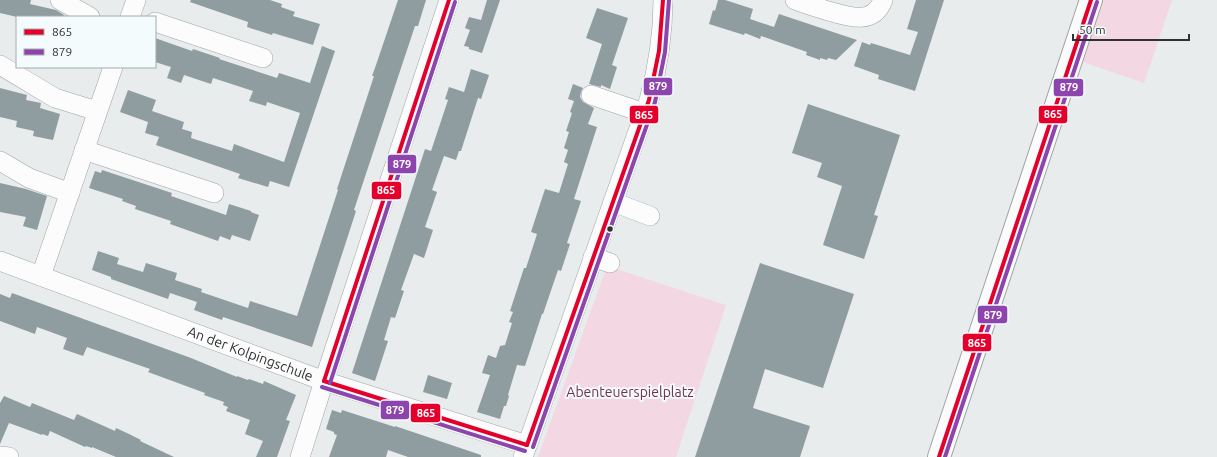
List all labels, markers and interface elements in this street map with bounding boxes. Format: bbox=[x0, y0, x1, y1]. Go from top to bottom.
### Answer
legend bbox=[16, 16, 156, 68]
scale bar bbox=[1073, 16, 1189, 42]
text: 50 m bbox=[1079, 23, 1106, 36]
text: 865 bbox=[52, 25, 72, 38]
text: 879 bbox=[52, 45, 72, 58]
line badge: 879 bbox=[643, 77, 673, 96]
line badge: 879 bbox=[1053, 78, 1084, 97]
text: 879 bbox=[649, 80, 667, 92]
text: 879 bbox=[1060, 81, 1078, 93]
line badge: 865 bbox=[629, 105, 659, 124]
line badge: 865 bbox=[1038, 105, 1068, 124]
text: 865 bbox=[1044, 108, 1062, 120]
text: 865 bbox=[635, 109, 653, 121]
line badge: 879 bbox=[387, 154, 417, 174]
text: 879 bbox=[393, 158, 411, 170]
line badge: 865 bbox=[371, 181, 402, 200]
text: 865 bbox=[377, 184, 395, 196]
unlabelled marker bbox=[605, 224, 615, 234]
line badge: 879 bbox=[977, 305, 1008, 324]
text: 879 bbox=[984, 309, 1002, 321]
street label: An der Kolpingschule bbox=[185, 323, 315, 384]
line badge: 865 bbox=[962, 333, 992, 352]
text: 865 bbox=[968, 337, 986, 349]
park label: Abenteuerspielplatz bbox=[566, 384, 694, 400]
line badge: 879 bbox=[380, 400, 410, 420]
line badge: 865 bbox=[410, 403, 441, 423]
text: 879 bbox=[386, 404, 404, 416]
text: 865 bbox=[417, 407, 435, 419]

